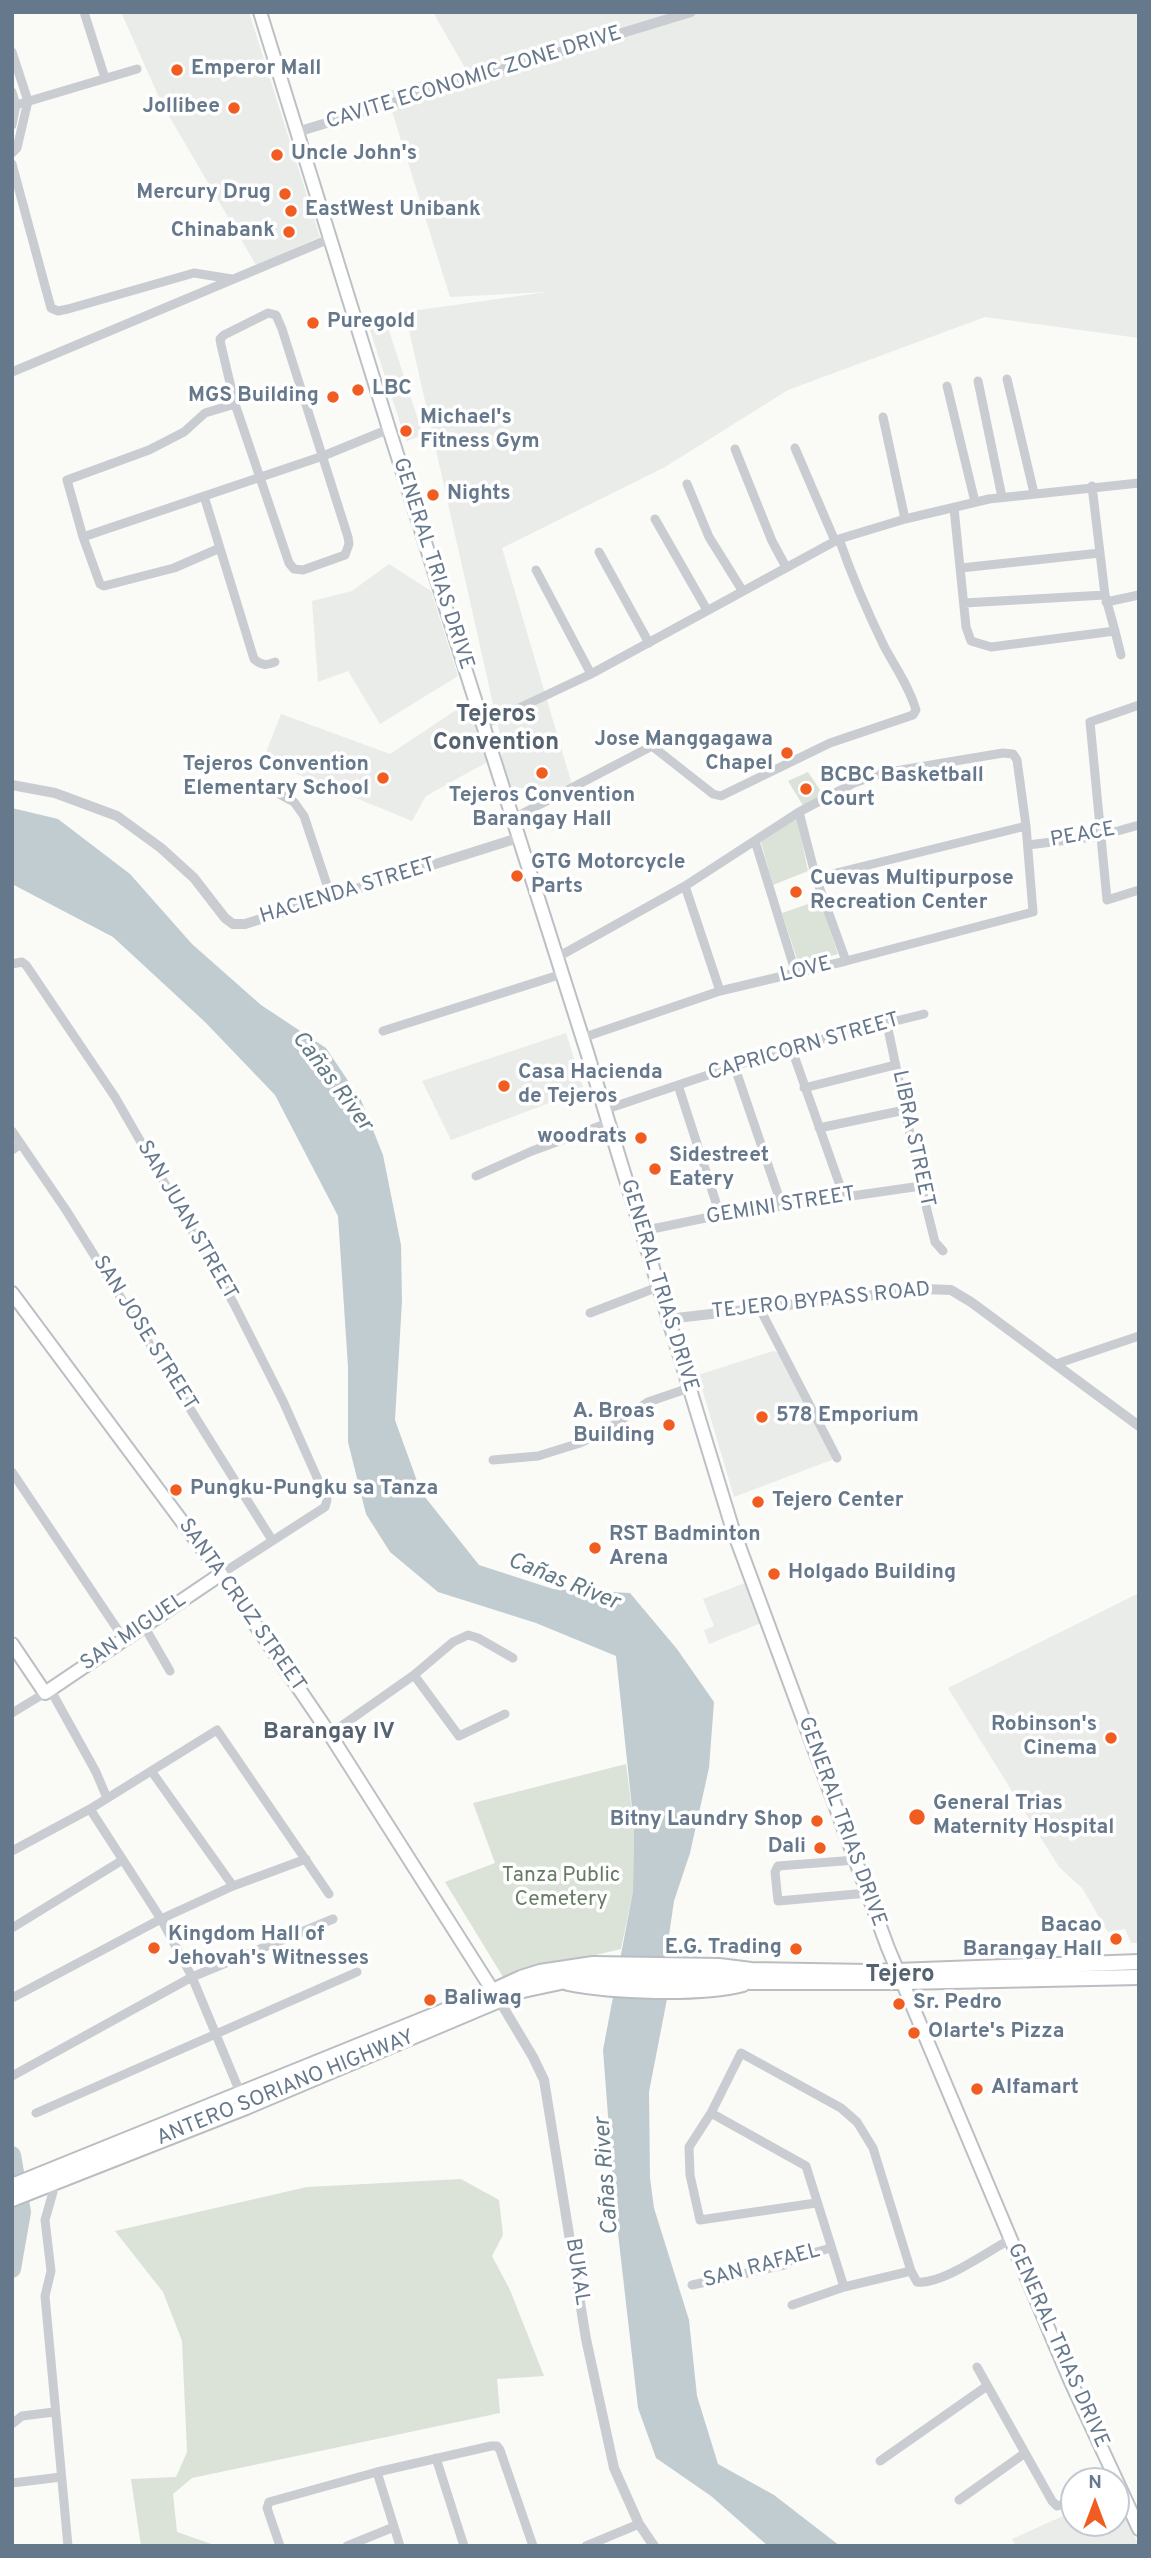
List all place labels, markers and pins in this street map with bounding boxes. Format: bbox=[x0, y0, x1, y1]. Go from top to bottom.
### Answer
place label: Emperor Mall bbox=[191, 57, 321, 83]
marker: Emperor Mall bbox=[169, 62, 185, 78]
place label: Jollibee bbox=[142, 95, 220, 121]
marker: Jollibee bbox=[226, 100, 242, 116]
place label: Uncle John's bbox=[291, 142, 417, 168]
marker: Uncle John's bbox=[269, 147, 285, 163]
place label: Mercury Drug bbox=[136, 181, 271, 207]
marker: Mercury Drug bbox=[277, 186, 293, 202]
place label: EastWest Unibank bbox=[305, 198, 481, 224]
marker: EastWest Unibank bbox=[283, 203, 299, 219]
place label: Chinabank bbox=[171, 219, 275, 245]
marker: Chinabank bbox=[281, 224, 297, 240]
place label: Puregold bbox=[327, 310, 415, 336]
marker: Puregold bbox=[305, 315, 321, 331]
place label: LBC bbox=[372, 377, 412, 403]
marker: LBC bbox=[350, 382, 366, 398]
place label: MGS Building bbox=[188, 384, 319, 410]
marker: MGS Building bbox=[325, 389, 341, 405]
place label: Michael's Fitness Gym bbox=[420, 406, 540, 456]
marker: Michael's Fitness Gym bbox=[398, 423, 414, 439]
place label: Nights bbox=[447, 482, 511, 508]
marker: Nights bbox=[425, 487, 441, 503]
place label: Jose Manggagawa Chapel bbox=[594, 728, 773, 778]
marker: Jose Manggagawa Chapel bbox=[779, 745, 795, 761]
place label: Tejeros Convention Elementary School bbox=[183, 753, 369, 803]
place label: BCBC Basketball Court bbox=[820, 764, 984, 814]
marker: Tejeros Convention Barangay Hall bbox=[534, 765, 550, 781]
marker: Tejeros Convention Elementary School bbox=[375, 770, 391, 786]
marker: BCBC Basketball Court bbox=[798, 781, 814, 797]
place label: Tejeros Convention Barangay Hall bbox=[449, 784, 635, 834]
place label: GTG Motorcycle Parts bbox=[531, 851, 686, 901]
place label: Cuevas Multipurpose Recreation Center bbox=[810, 867, 1014, 917]
marker: GTG Motorcycle Parts bbox=[509, 868, 525, 884]
marker: Cuevas Multipurpose Recreation Center bbox=[788, 884, 804, 900]
place label: Casa Hacienda de Tejeros bbox=[518, 1061, 663, 1111]
marker: Casa Hacienda de Tejeros bbox=[496, 1078, 512, 1094]
place label: woodrats bbox=[537, 1125, 627, 1151]
marker: woodrats bbox=[633, 1130, 649, 1146]
place label: Sidestreet Eatery bbox=[669, 1144, 769, 1194]
marker: Sidestreet Eatery bbox=[647, 1161, 663, 1177]
place label: A. Broas Building bbox=[573, 1400, 655, 1450]
place label: 578 Emporium bbox=[776, 1404, 919, 1430]
marker: 578 Emporium bbox=[754, 1409, 770, 1425]
marker: A. Broas Building bbox=[661, 1417, 677, 1433]
place label: Pungku-Pungku sa Tanza bbox=[190, 1477, 438, 1503]
marker: Pungku-Pungku sa Tanza bbox=[168, 1482, 184, 1498]
place label: Tejero Center bbox=[772, 1489, 903, 1515]
marker: Tejero Center bbox=[750, 1494, 766, 1510]
place label: RST Badminton Arena bbox=[609, 1523, 761, 1573]
marker: RST Badminton Arena bbox=[587, 1540, 603, 1556]
place label: Holgado Building bbox=[788, 1561, 956, 1587]
marker: Holgado Building bbox=[766, 1566, 782, 1582]
place label: Robinson's Cinema bbox=[991, 1713, 1097, 1763]
marker: Robinson's Cinema bbox=[1103, 1730, 1119, 1746]
place label: General Trias Maternity Hospital bbox=[933, 1792, 1114, 1842]
marker: General Trias Maternity Hospital bbox=[907, 1807, 927, 1827]
place label: Bitny Laundry Shop bbox=[610, 1808, 803, 1834]
marker: Bitny Laundry Shop bbox=[809, 1813, 825, 1829]
place label: Dali bbox=[768, 1835, 806, 1861]
marker: Dali bbox=[812, 1840, 828, 1856]
place label: Bacao Barangay Hall bbox=[963, 1914, 1102, 1964]
place label: Kingdom Hall of Jehovah's Witnesses bbox=[168, 1923, 369, 1973]
marker: Bacao Barangay Hall bbox=[1108, 1931, 1124, 1947]
place label: E.G. Trading bbox=[665, 1936, 782, 1962]
marker: Kingdom Hall of Jehovah's Witnesses bbox=[146, 1940, 162, 1956]
marker: E.G. Trading bbox=[788, 1941, 804, 1957]
place label: Baliwag bbox=[444, 1987, 522, 2013]
place label: Sr. Pedro bbox=[913, 1991, 1002, 2017]
marker: Baliwag bbox=[422, 1992, 438, 2008]
marker: Sr. Pedro bbox=[891, 1996, 907, 2012]
place label: Olarte's Pizza bbox=[928, 2020, 1064, 2046]
marker: Olarte's Pizza bbox=[906, 2025, 922, 2041]
place label: Alfamart bbox=[991, 2076, 1079, 2102]
marker: Alfamart bbox=[969, 2081, 985, 2097]

